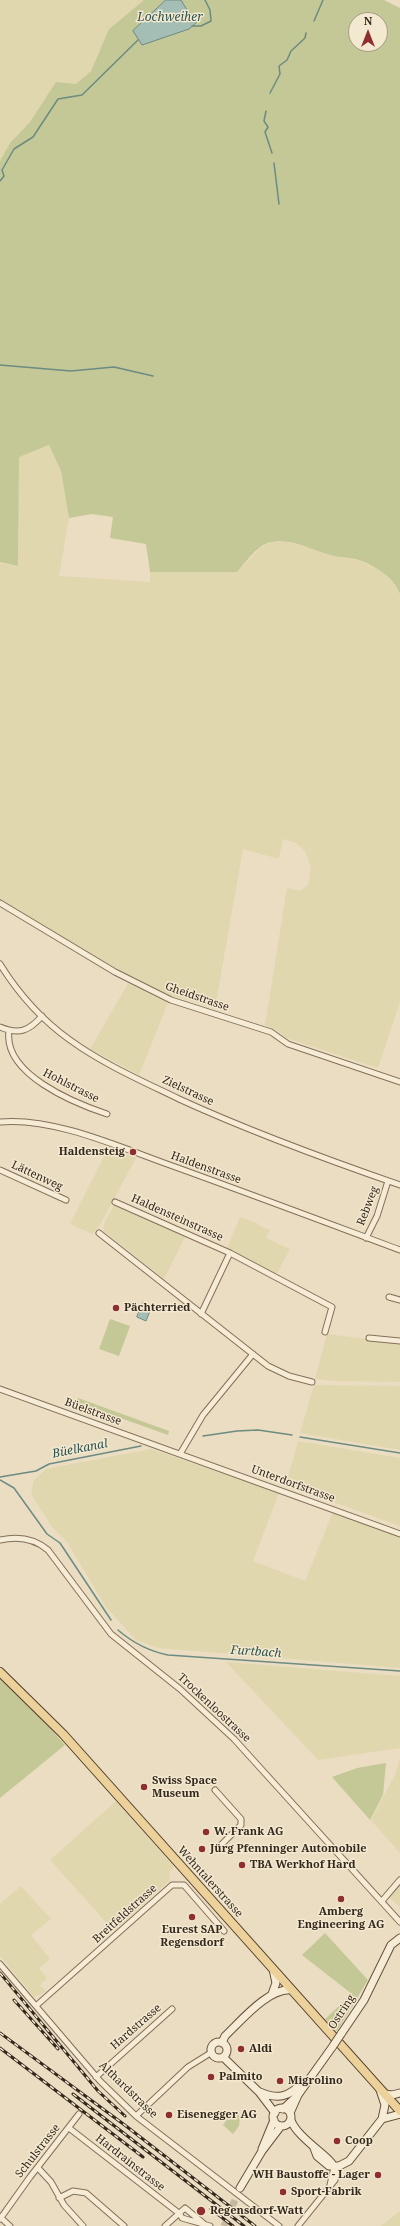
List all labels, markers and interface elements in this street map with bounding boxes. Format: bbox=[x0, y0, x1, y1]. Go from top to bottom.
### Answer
water label: Lochweiher bbox=[137, 11, 203, 25]
north arrow bbox=[348, 12, 388, 52]
text: N bbox=[364, 13, 372, 28]
street label: Gheidstrasse bbox=[163, 980, 231, 1014]
street label: Hohlstrasse bbox=[41, 1066, 101, 1106]
street label: Zielstrasse bbox=[160, 1073, 216, 1109]
place label: Haldensteig bbox=[59, 1145, 125, 1159]
marker: Haldensteig bbox=[128, 1147, 138, 1157]
street label: Haldenstrasse bbox=[169, 1149, 243, 1187]
street label: Lättenweg bbox=[9, 1158, 65, 1194]
street label: Rebweg bbox=[354, 1184, 382, 1228]
street label: Haldensteinstrasse bbox=[129, 1192, 225, 1244]
place label: Pächterried bbox=[124, 1301, 190, 1315]
marker: Pächterried bbox=[111, 1303, 121, 1313]
street label: Büelstrasse bbox=[63, 1396, 123, 1428]
water label: Büelkanal bbox=[51, 1437, 109, 1461]
street label: Unterdorfstrasse bbox=[249, 1463, 337, 1505]
water label: Furtbach bbox=[230, 1643, 282, 1661]
street label: Trockenloostrasse bbox=[175, 1671, 253, 1745]
place label: Swiss Space Museum bbox=[152, 1774, 217, 1800]
marker: Swiss Space Museum bbox=[139, 1782, 149, 1792]
place label: W. Frank AG bbox=[214, 1825, 284, 1839]
marker: W. Frank AG bbox=[201, 1827, 211, 1837]
place label: Jürg Pfenninger Automobile bbox=[210, 1842, 367, 1856]
street label: Wehntalerstrasse bbox=[175, 1844, 245, 1920]
marker: Jürg Pfenninger Automobile bbox=[197, 1844, 207, 1854]
place label: TBA Werkhof Hard bbox=[250, 1858, 356, 1872]
marker: TBA Werkhof Hard bbox=[237, 1860, 247, 1870]
street label: Breitfeldstrasse bbox=[90, 1882, 160, 1946]
marker: Amberg Engineering AG bbox=[336, 1894, 346, 1904]
place label: Amberg Engineering AG bbox=[298, 1905, 384, 1931]
marker: Eurest SAP Regensdorf bbox=[187, 1912, 197, 1922]
place label: Eurest SAP Regensdorf bbox=[160, 1923, 224, 1949]
street label: Ostring bbox=[326, 1992, 358, 2032]
street label: Hardstrasse bbox=[108, 2001, 164, 2053]
place label: Aldi bbox=[249, 2042, 272, 2056]
marker: Aldi bbox=[236, 2044, 246, 2054]
street label: Althardstrasse bbox=[96, 2059, 160, 2121]
place label: Palmito bbox=[219, 2070, 262, 2084]
marker: Palmito bbox=[206, 2072, 216, 2082]
place label: Migrolino bbox=[288, 2074, 343, 2088]
marker: Migrolino bbox=[275, 2076, 285, 2086]
place label: Eisenegger AG bbox=[177, 2108, 257, 2122]
marker: Eisenegger AG bbox=[164, 2110, 174, 2120]
street label: Schulstrasse bbox=[13, 2121, 63, 2181]
street label: Hardrainstrasse bbox=[93, 2132, 167, 2194]
place label: Coop bbox=[345, 2134, 373, 2148]
marker: Coop bbox=[332, 2136, 342, 2146]
place label: WH Baustoffe - Lager bbox=[253, 2168, 370, 2182]
marker: WH Baustoffe - Lager bbox=[373, 2170, 383, 2180]
place label: Sport-Fabrik bbox=[291, 2185, 362, 2199]
marker: Sport-Fabrik bbox=[278, 2187, 288, 2197]
place label: Regensdorf-Watt bbox=[210, 2204, 303, 2218]
marker: Regensdorf-Watt bbox=[195, 2205, 207, 2217]

